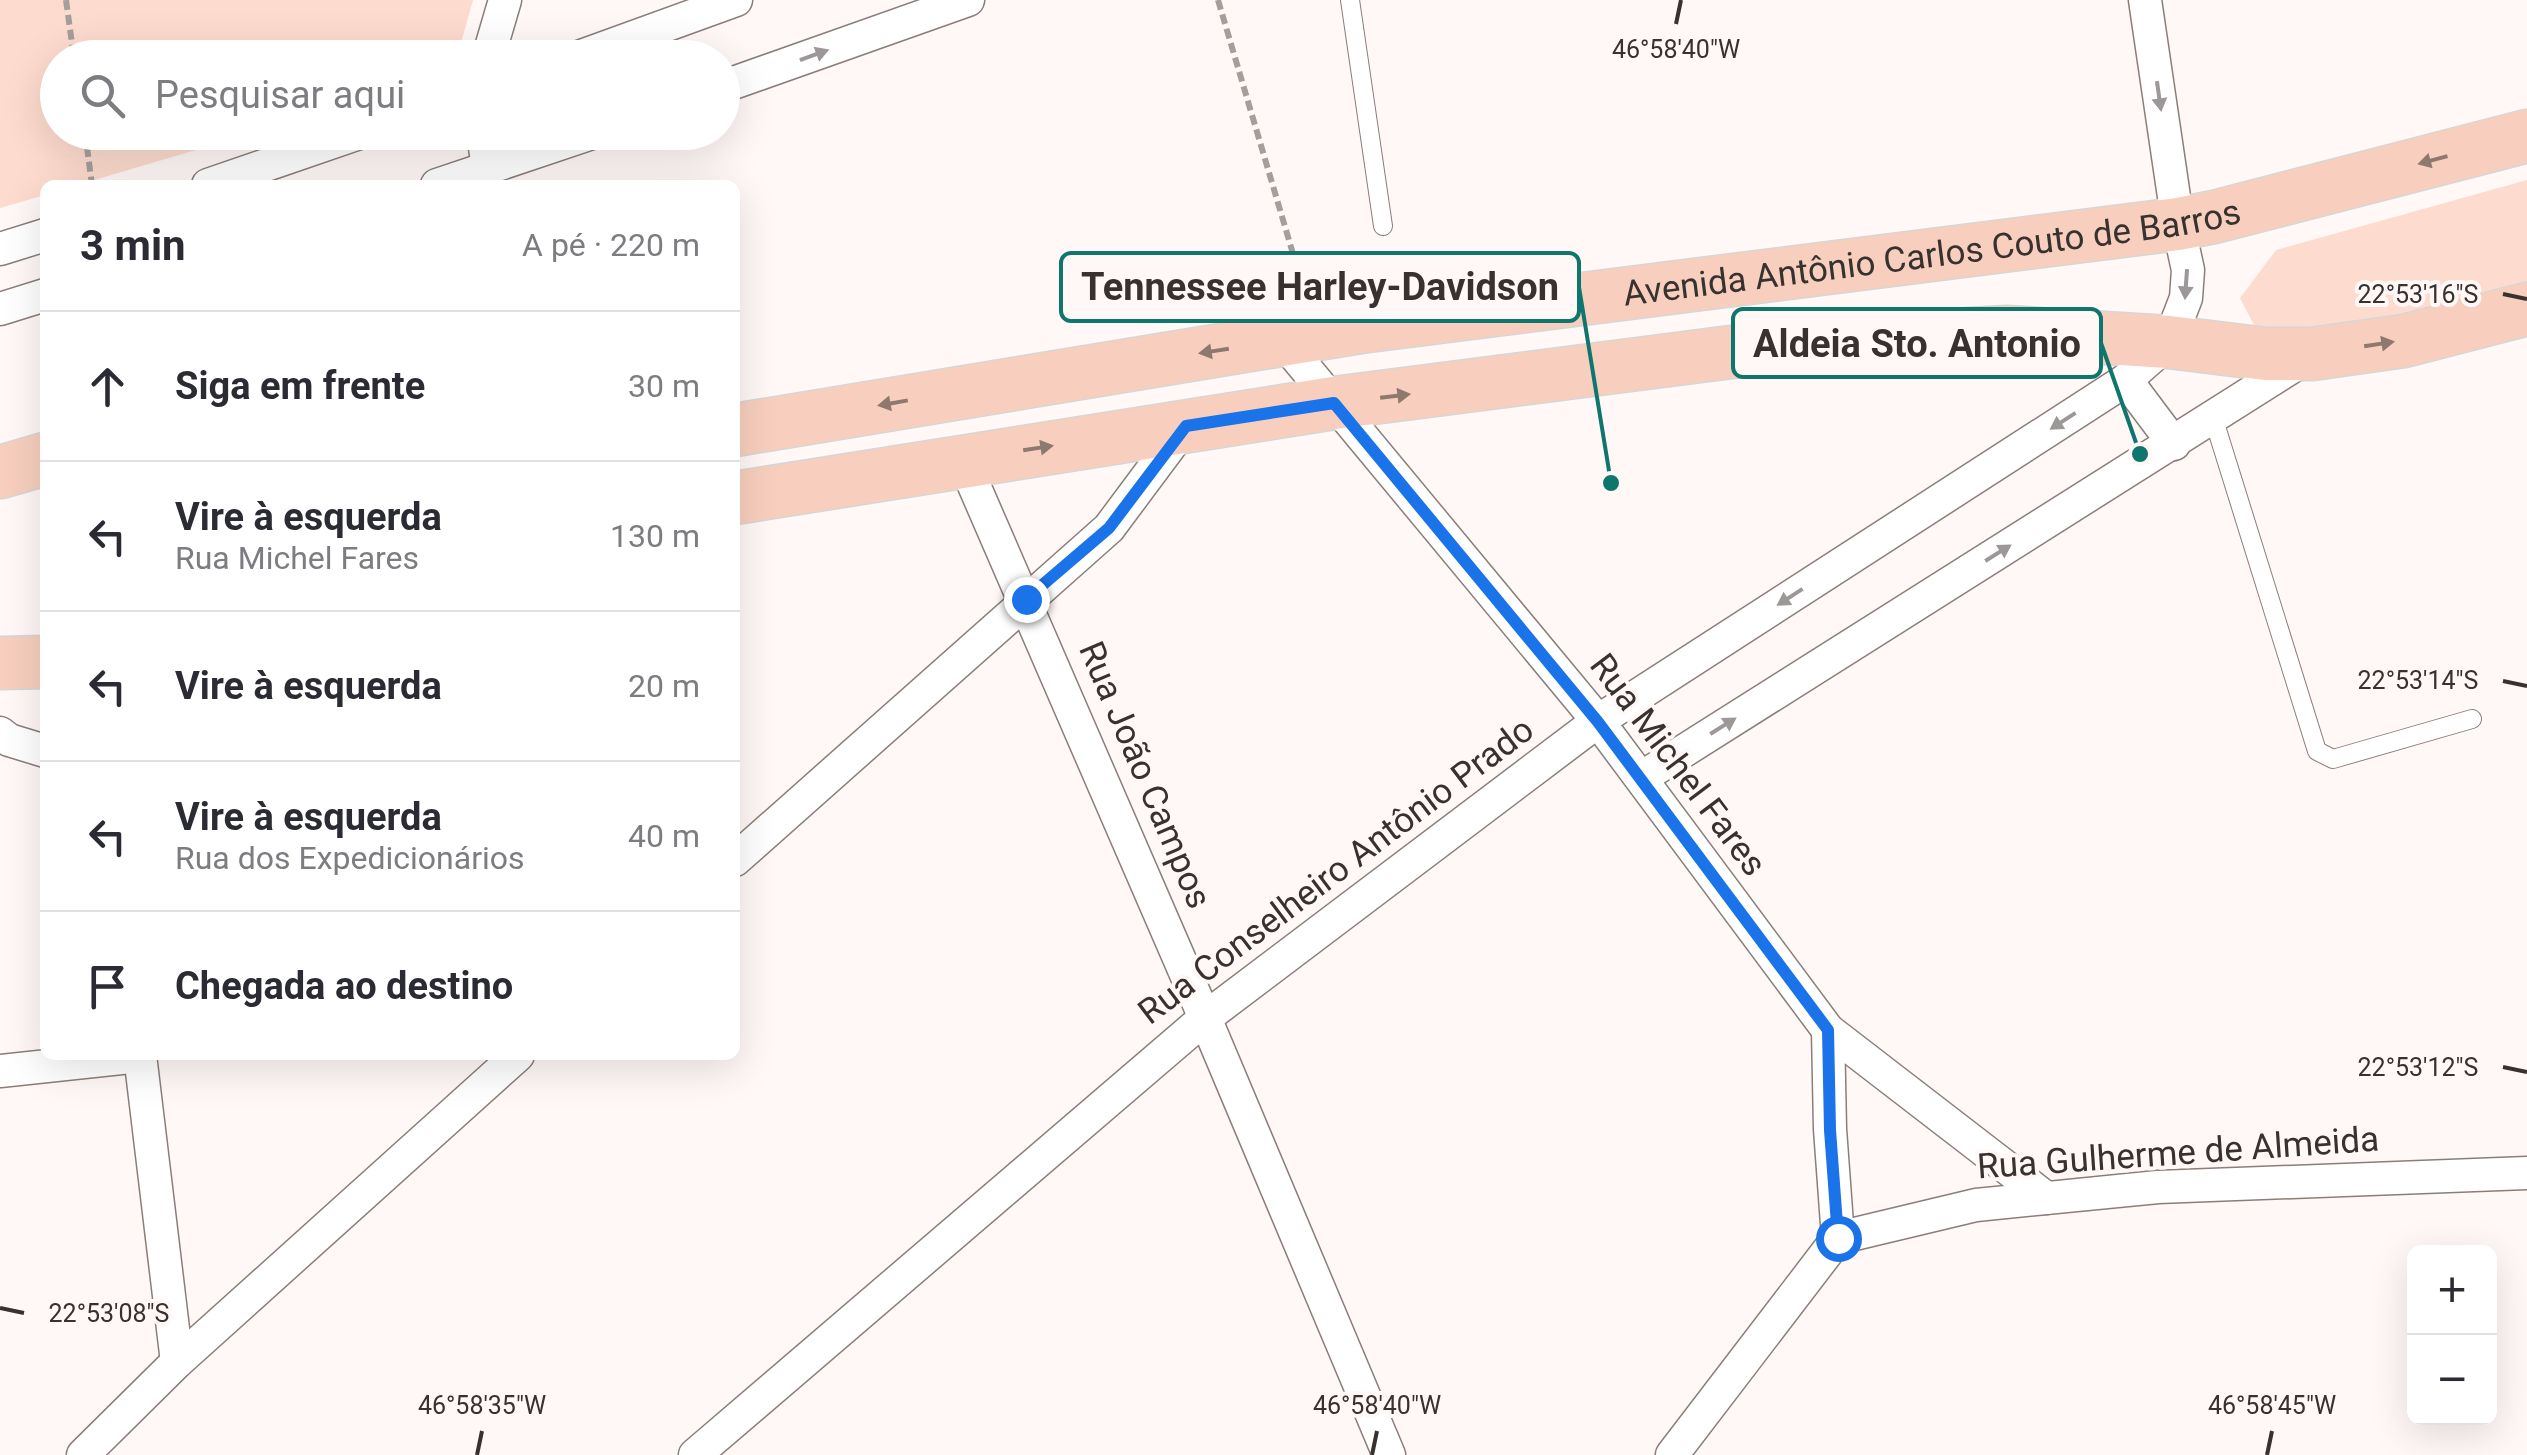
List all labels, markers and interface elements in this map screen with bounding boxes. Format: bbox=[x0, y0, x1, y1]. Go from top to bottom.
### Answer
text: 46°58'40"W bbox=[1612, 35, 1740, 64]
search box bbox=[40, 40, 740, 150]
one-way arrow bbox=[800, 47, 830, 62]
icon: search bbox=[75, 68, 130, 123]
text: Pesquisar aqui bbox=[155, 73, 405, 117]
one-way arrow bbox=[2152, 81, 2168, 113]
one-way arrow bbox=[2417, 153, 2448, 169]
street label: Avenida Antônio Carlos Couto de Barros bbox=[1621, 190, 2245, 314]
text: 3 min bbox=[80, 221, 186, 270]
text: A pé · 220 m bbox=[522, 226, 700, 264]
callout: Tennessee Harley-Davidson bbox=[1061, 253, 1579, 321]
text: Tennessee Harley-Davidson bbox=[1081, 265, 1559, 309]
one-way arrow bbox=[2178, 269, 2194, 300]
text: 22°53'16"S bbox=[2358, 280, 2478, 309]
callout: Aldeia Sto. Antonio bbox=[1733, 309, 2101, 377]
text: Aldeia Sto. Antonio bbox=[1753, 322, 2081, 366]
one-way arrow bbox=[2364, 336, 2395, 352]
one-way arrow bbox=[1198, 344, 1229, 359]
icon: ahead bbox=[80, 359, 135, 414]
text: Siga em frente bbox=[175, 364, 425, 408]
text: 30 m bbox=[628, 367, 700, 405]
one-way arrow bbox=[1379, 388, 1411, 404]
one-way arrow bbox=[877, 396, 908, 411]
one-way arrow bbox=[2049, 411, 2076, 429]
one-way arrow bbox=[1023, 440, 1055, 456]
text: Vire à esquerda bbox=[175, 495, 442, 539]
icon: left bbox=[80, 509, 135, 564]
text: 130 m bbox=[610, 517, 700, 555]
text: Rua Michel Fares bbox=[175, 539, 419, 577]
one-way arrow bbox=[1984, 544, 2012, 562]
route end bbox=[1004, 577, 1050, 623]
one-way arrow bbox=[1776, 588, 1804, 606]
street label: Rua João Campos bbox=[1070, 635, 1220, 915]
street label: Rua Michel Fares bbox=[1581, 646, 1775, 884]
icon: left bbox=[80, 659, 135, 714]
text: Vire à esquerda bbox=[175, 664, 442, 708]
text: 22°53'14"S bbox=[2358, 666, 2478, 695]
text: 20 m bbox=[628, 667, 700, 705]
street label: Rua Conselheiro Antônio Prado bbox=[1130, 709, 1542, 1033]
one-way arrow bbox=[1709, 718, 1737, 736]
text: Vire à esquerda bbox=[175, 795, 442, 839]
icon: left bbox=[80, 809, 135, 864]
text: 40 m bbox=[628, 817, 700, 855]
text: Rua dos Expedicionários bbox=[175, 839, 525, 877]
icon: arrive bbox=[80, 959, 135, 1014]
text: Chegada ao destino bbox=[175, 964, 513, 1008]
text: 22°53'12"S bbox=[2358, 1053, 2478, 1082]
street label: Rua Gulherme de Almeida bbox=[1976, 1119, 2380, 1187]
route start bbox=[1816, 1216, 1862, 1262]
map controls bbox=[2407, 1245, 2497, 1425]
button: + bbox=[2407, 1245, 2497, 1335]
text: 22°53'08"S bbox=[49, 1299, 169, 1328]
button: − bbox=[2407, 1335, 2497, 1425]
text: 46°58'35"W bbox=[418, 1391, 546, 1420]
text: 46°58'40"W bbox=[1313, 1391, 1441, 1420]
text: 46°58'45"W bbox=[2208, 1391, 2336, 1420]

